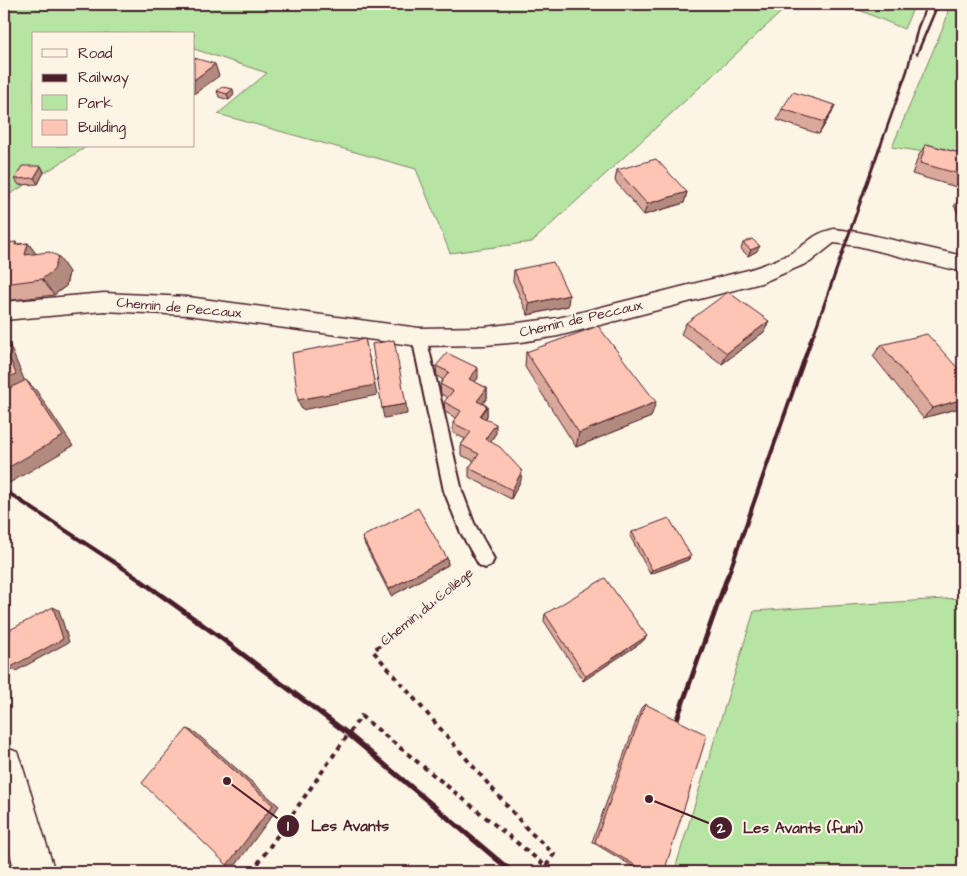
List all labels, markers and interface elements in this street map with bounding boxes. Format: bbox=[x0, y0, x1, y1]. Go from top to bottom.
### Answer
legend bbox=[32, 32, 195, 148]
text: Road bbox=[78, 43, 113, 64]
text: Railway bbox=[78, 67, 129, 89]
text: Park bbox=[78, 93, 113, 114]
text: Building bbox=[78, 117, 126, 139]
street label: Chemin de Peccaux bbox=[116, 293, 243, 323]
street label: Chemin de Peccaux bbox=[518, 295, 645, 343]
street label: Chemin du Collège bbox=[376, 563, 478, 651]
callout: Les Avants bbox=[276, 811, 399, 841]
callout: Les Avants (funi) bbox=[708, 813, 873, 843]
text: 1 bbox=[287, 816, 289, 837]
text: Les Avants bbox=[311, 816, 390, 837]
text: 2 bbox=[716, 818, 726, 839]
text: Les Avants (funi) bbox=[743, 818, 864, 839]

